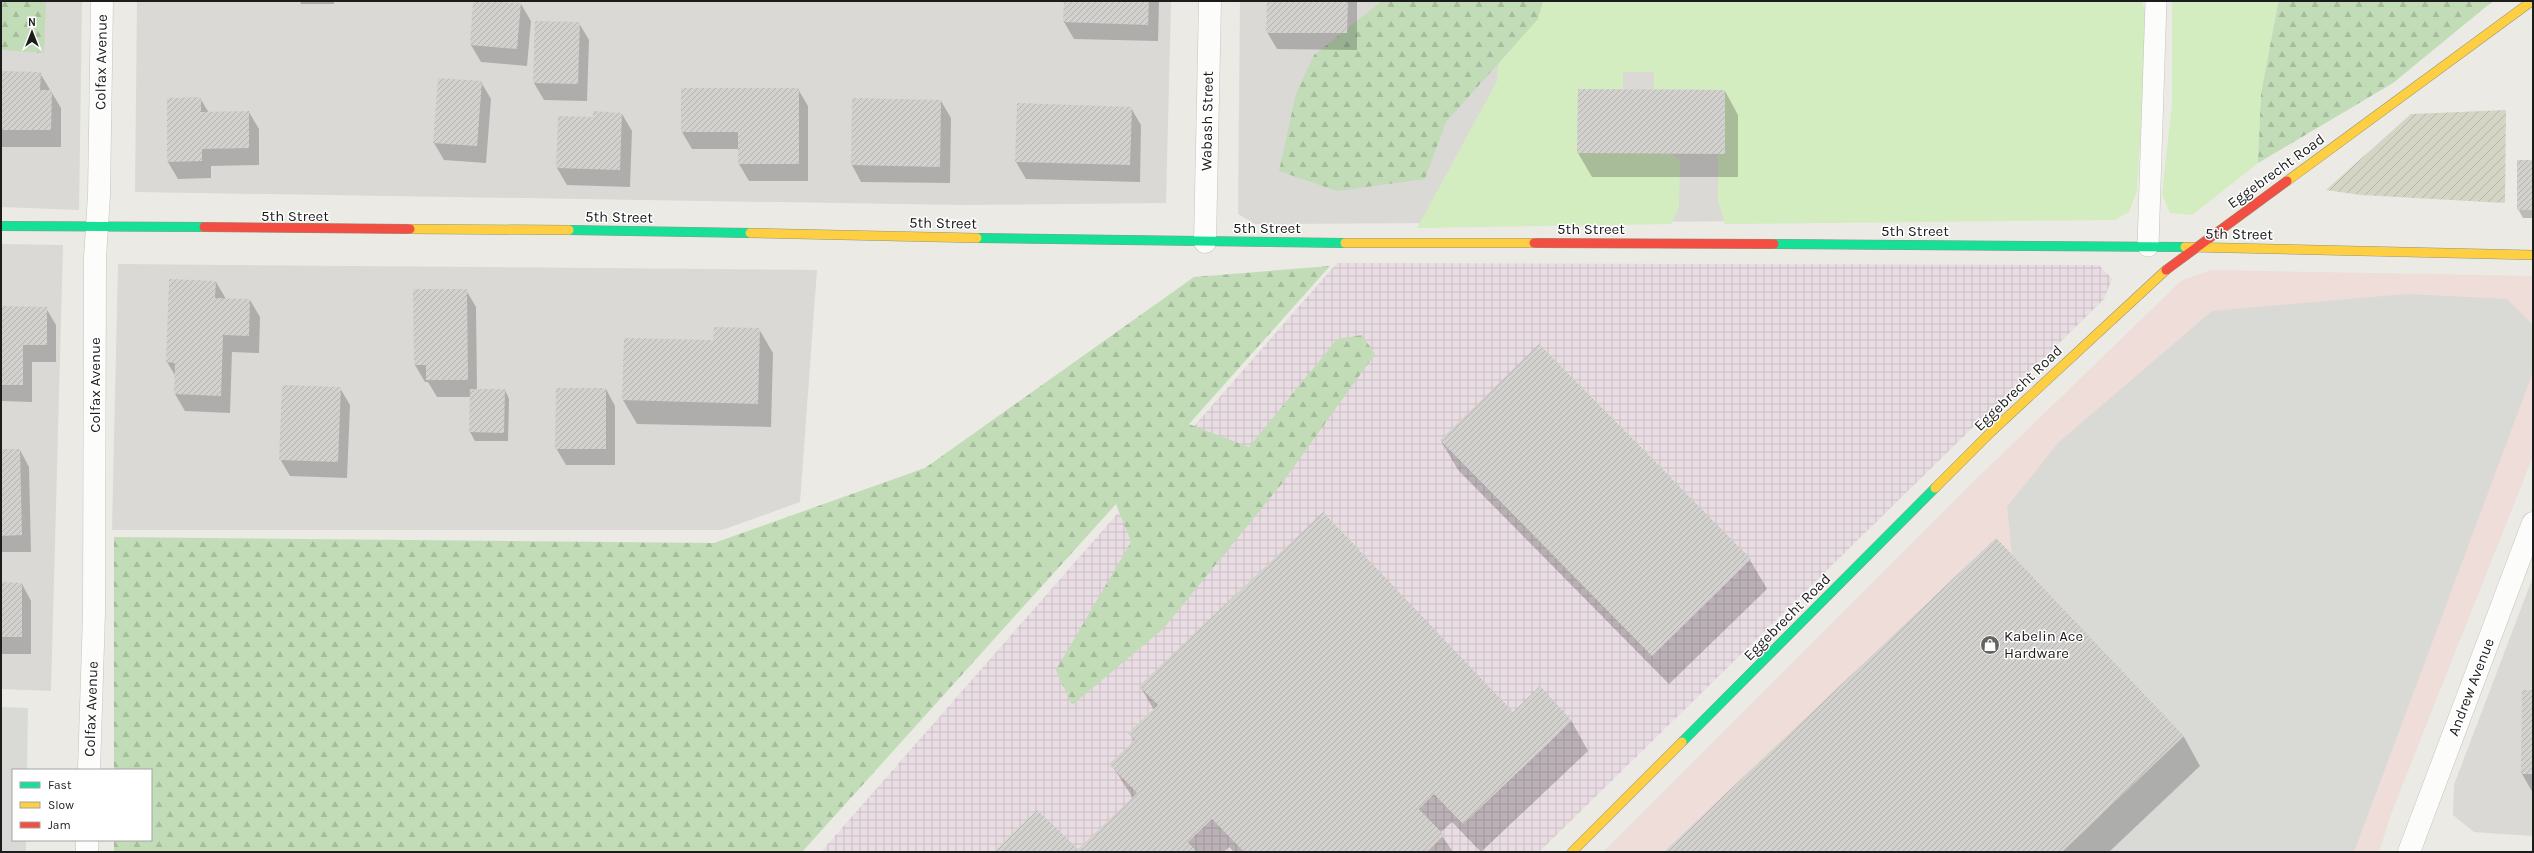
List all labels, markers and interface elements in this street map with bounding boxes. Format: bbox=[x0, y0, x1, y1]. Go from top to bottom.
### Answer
north arrow bbox=[12, 12, 52, 52]
street label: Colfax Avenue bbox=[91, 14, 111, 110]
text: N bbox=[28, 16, 36, 29]
street label: Wabash Street bbox=[1197, 70, 1217, 171]
street label: Eggebrecht Road bbox=[2224, 130, 2328, 212]
street label: 5th Street bbox=[261, 207, 329, 225]
street label: 5th Street bbox=[585, 207, 653, 227]
street label: 5th Street bbox=[909, 213, 977, 233]
street label: 5th Street bbox=[1233, 219, 1301, 237]
street label: 5th Street bbox=[1557, 220, 1625, 238]
street label: 5th Street bbox=[1881, 222, 1949, 240]
street label: 5th Street bbox=[2205, 224, 2273, 244]
street label: Colfax Avenue bbox=[86, 337, 104, 433]
street label: Eggebrecht Road bbox=[1970, 341, 2066, 435]
street label: Eggebrecht Road bbox=[1740, 570, 1834, 664]
place label: Kabelin Ace Hardware bbox=[2004, 627, 2083, 662]
shop icon: Kabelin Ace Hardware bbox=[1979, 634, 2001, 656]
street label: Andrew Avenue bbox=[2444, 635, 2498, 739]
street label: Colfax Avenue bbox=[80, 661, 102, 757]
legend bbox=[12, 769, 152, 841]
text: Fast bbox=[48, 778, 72, 792]
text: Slow bbox=[48, 798, 74, 812]
text: Jam bbox=[48, 818, 71, 832]

